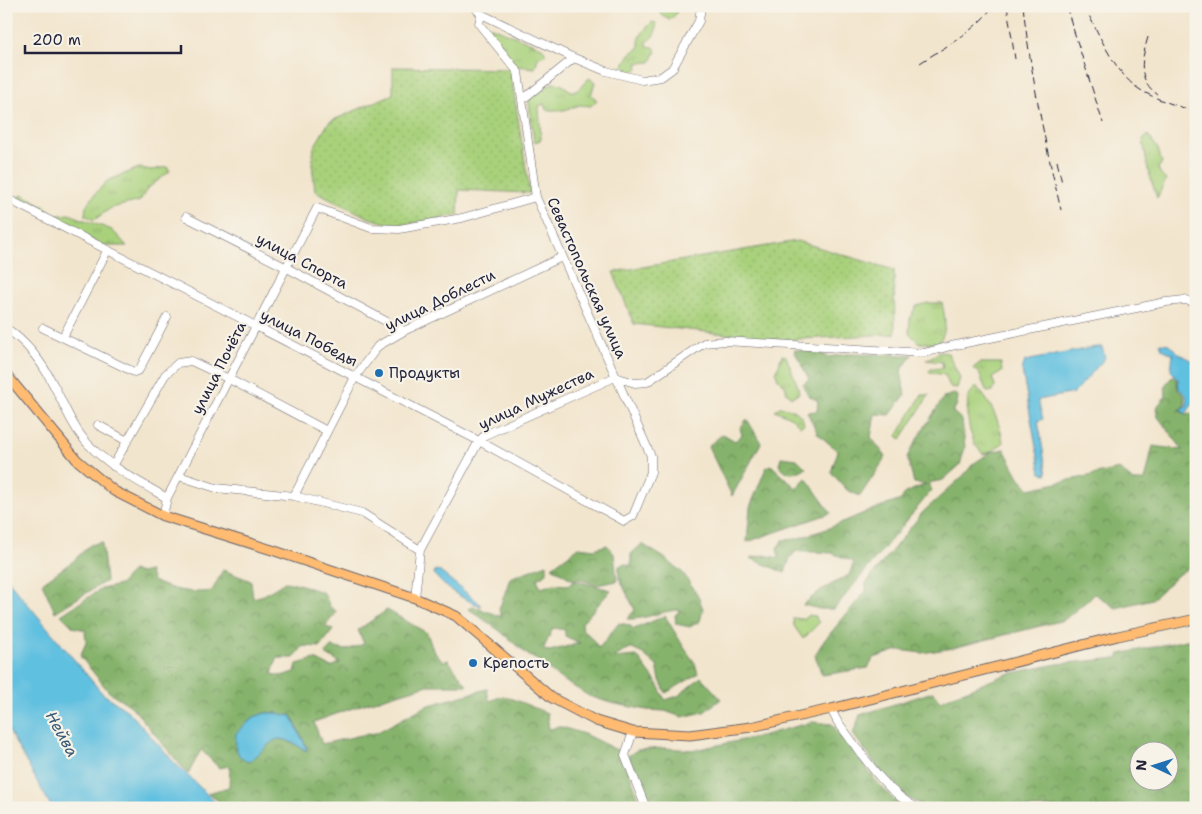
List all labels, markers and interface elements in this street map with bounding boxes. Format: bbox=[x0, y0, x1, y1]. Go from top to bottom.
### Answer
scale bar bbox=[25, 22, 181, 54]
text: 200 m bbox=[32, 30, 81, 50]
street label: Севастопольская улица bbox=[542, 194, 632, 362]
street label: улица Спорта bbox=[253, 228, 352, 294]
street label: улица Доблести bbox=[382, 265, 499, 335]
street label: улица Победы bbox=[257, 305, 361, 371]
street label: улица Почёта bbox=[187, 318, 251, 418]
place label: Продукты bbox=[389, 363, 460, 383]
street label: улица Мужества bbox=[475, 363, 597, 434]
marker: Продукты bbox=[373, 367, 385, 379]
place label: Крепость bbox=[483, 653, 550, 673]
marker: Крепость bbox=[467, 657, 479, 669]
water label: Нейва bbox=[41, 707, 83, 761]
north arrow bbox=[1130, 742, 1180, 792]
text: N bbox=[1132, 759, 1150, 771]

